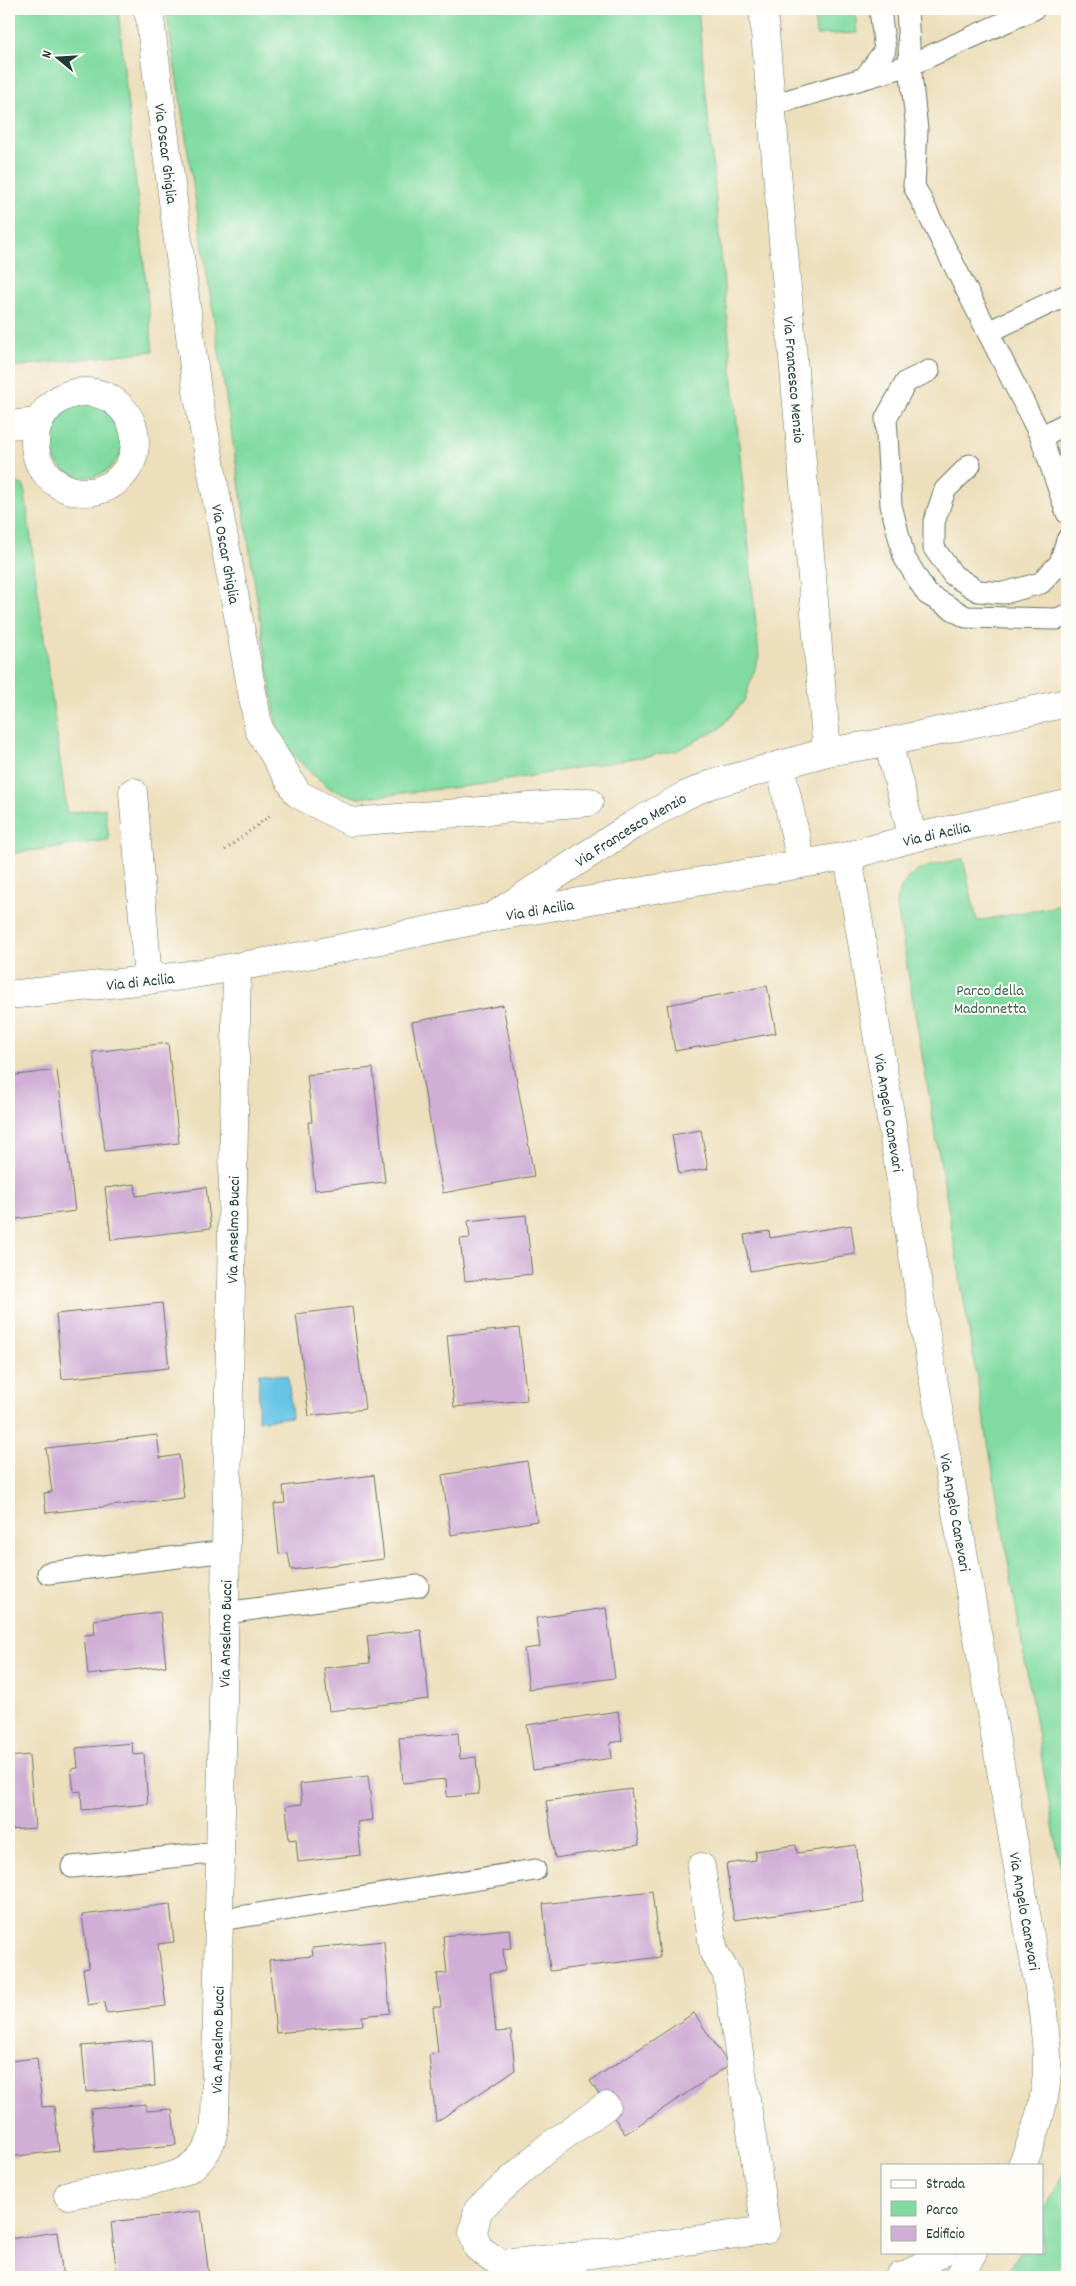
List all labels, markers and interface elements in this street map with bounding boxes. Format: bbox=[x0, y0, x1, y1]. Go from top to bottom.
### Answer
north arrow bbox=[32, 32, 82, 82]
text: N bbox=[37, 48, 58, 61]
street label: Via Oscar Ghiglia bbox=[147, 102, 182, 206]
street label: Via Francesco Menzio bbox=[776, 315, 809, 444]
street label: Via Oscar Ghiglia bbox=[204, 503, 245, 607]
street label: Via Francesco Menzio bbox=[571, 788, 691, 874]
street label: Via di Acilia bbox=[901, 817, 973, 854]
street label: Via di Acilia bbox=[504, 894, 576, 928]
street label: Via di Acilia bbox=[105, 968, 176, 998]
park label: Parco della Madonnetta bbox=[954, 980, 1027, 1021]
street label: Via Angelo Canevari bbox=[866, 1052, 908, 1174]
street label: Via Anselmo Bucci bbox=[222, 1176, 247, 1284]
street label: Via Angelo Canevari bbox=[932, 1452, 975, 1574]
street label: Via Anselmo Bucci bbox=[214, 1580, 239, 1688]
street label: Via Angelo Canevari bbox=[1002, 1851, 1045, 1973]
street label: Via Anselmo Bucci bbox=[207, 1986, 232, 2094]
legend bbox=[881, 2164, 1044, 2254]
text: Strada bbox=[926, 2174, 966, 2196]
text: Parco bbox=[926, 2200, 958, 2222]
text: Edificio bbox=[926, 2224, 965, 2246]

